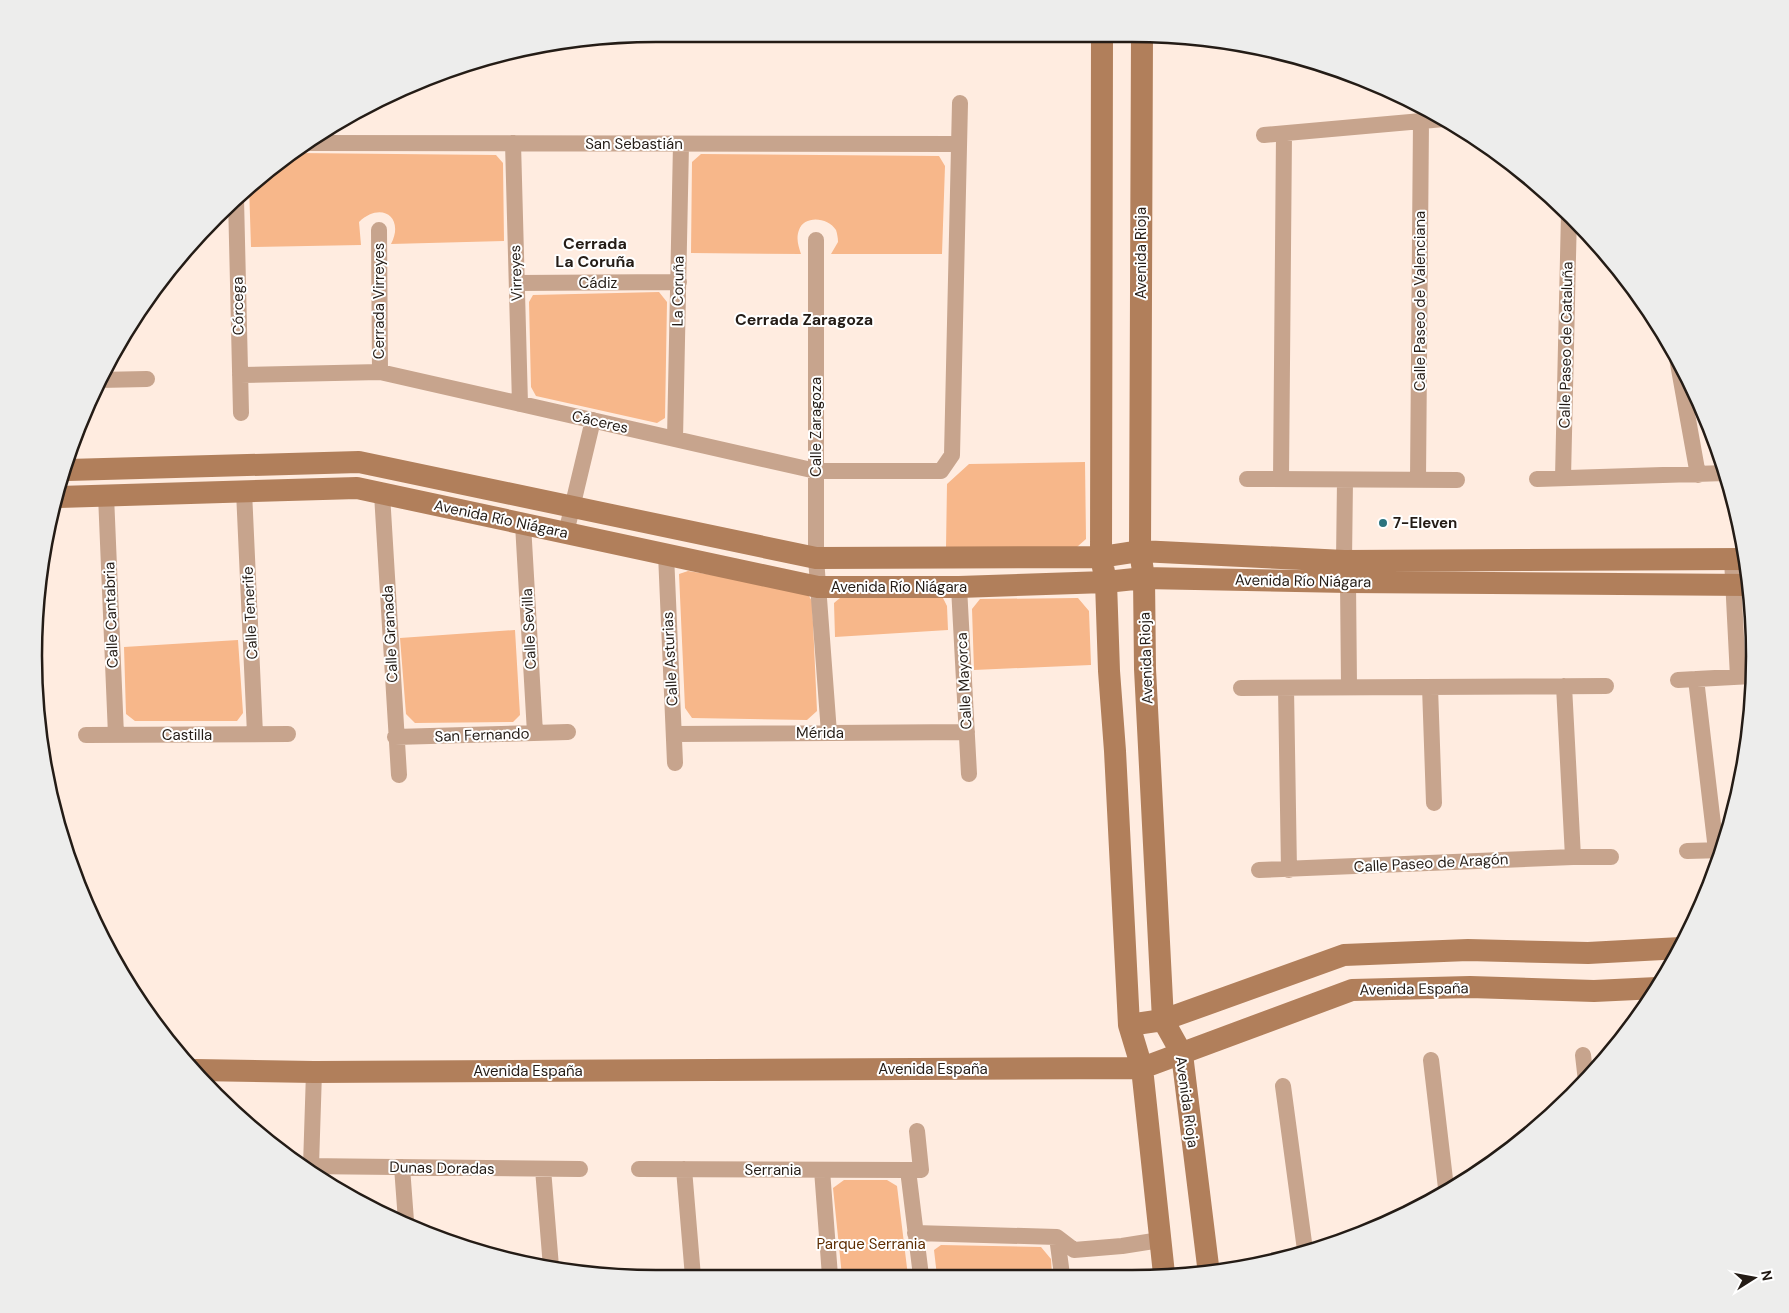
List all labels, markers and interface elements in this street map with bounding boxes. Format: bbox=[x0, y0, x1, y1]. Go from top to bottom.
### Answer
street label: San Sebastián bbox=[585, 134, 683, 154]
street label: Avenida Rioja bbox=[1131, 207, 1151, 299]
street label: Calle Paseo de Valenciana bbox=[1410, 211, 1430, 391]
district label: Cerrada La Coruña bbox=[555, 233, 635, 272]
street label: Cerrada Virreyes bbox=[369, 243, 389, 359]
street label: Virreyes bbox=[505, 244, 527, 302]
street label: La Coruña bbox=[667, 256, 689, 326]
street label: Calle Paseo de Cataluña bbox=[1555, 261, 1577, 429]
street label: Cádiz bbox=[579, 273, 618, 293]
street label: Córcega bbox=[227, 277, 249, 335]
district label: Cerrada Zaragoza bbox=[735, 309, 873, 330]
street label: Calle Zaragoza bbox=[806, 377, 826, 477]
street label: Cáceres bbox=[570, 406, 630, 438]
street label: Avenida Río Niágara bbox=[432, 495, 570, 543]
place label: 7-Eleven bbox=[1393, 513, 1457, 533]
marker: 7-Eleven bbox=[1377, 517, 1389, 529]
street label: Calle Cantabria bbox=[99, 561, 123, 669]
street label: Calle Tenerife bbox=[238, 566, 262, 660]
street label: Avenida Río Niágara bbox=[1235, 570, 1371, 592]
street label: Avenida Río Niágara bbox=[831, 577, 967, 597]
street label: Calle Granada bbox=[377, 585, 403, 683]
street label: Calle Sevilla bbox=[517, 588, 541, 670]
street label: Calle Asturias bbox=[658, 611, 682, 707]
street label: Avenida Rioja bbox=[1134, 612, 1158, 704]
street label: Calle Mayorca bbox=[951, 632, 977, 730]
street label: San Fernando bbox=[434, 723, 530, 747]
street label: Mérida bbox=[796, 723, 844, 743]
street label: Castilla bbox=[162, 725, 212, 745]
street label: Calle Paseo de Aragón bbox=[1353, 849, 1509, 877]
street label: Avenida España bbox=[1359, 978, 1469, 1000]
street label: Avenida Rioja bbox=[1171, 1055, 1203, 1149]
street label: Avenida España bbox=[878, 1059, 988, 1079]
street label: Avenida España bbox=[473, 1061, 583, 1081]
street label: Dunas Doradas bbox=[389, 1157, 495, 1179]
street label: Serrania bbox=[745, 1160, 801, 1180]
park label: Parque Serrania bbox=[816, 1234, 926, 1254]
north arrow bbox=[1729, 1253, 1779, 1303]
text: N bbox=[1757, 1269, 1777, 1282]

